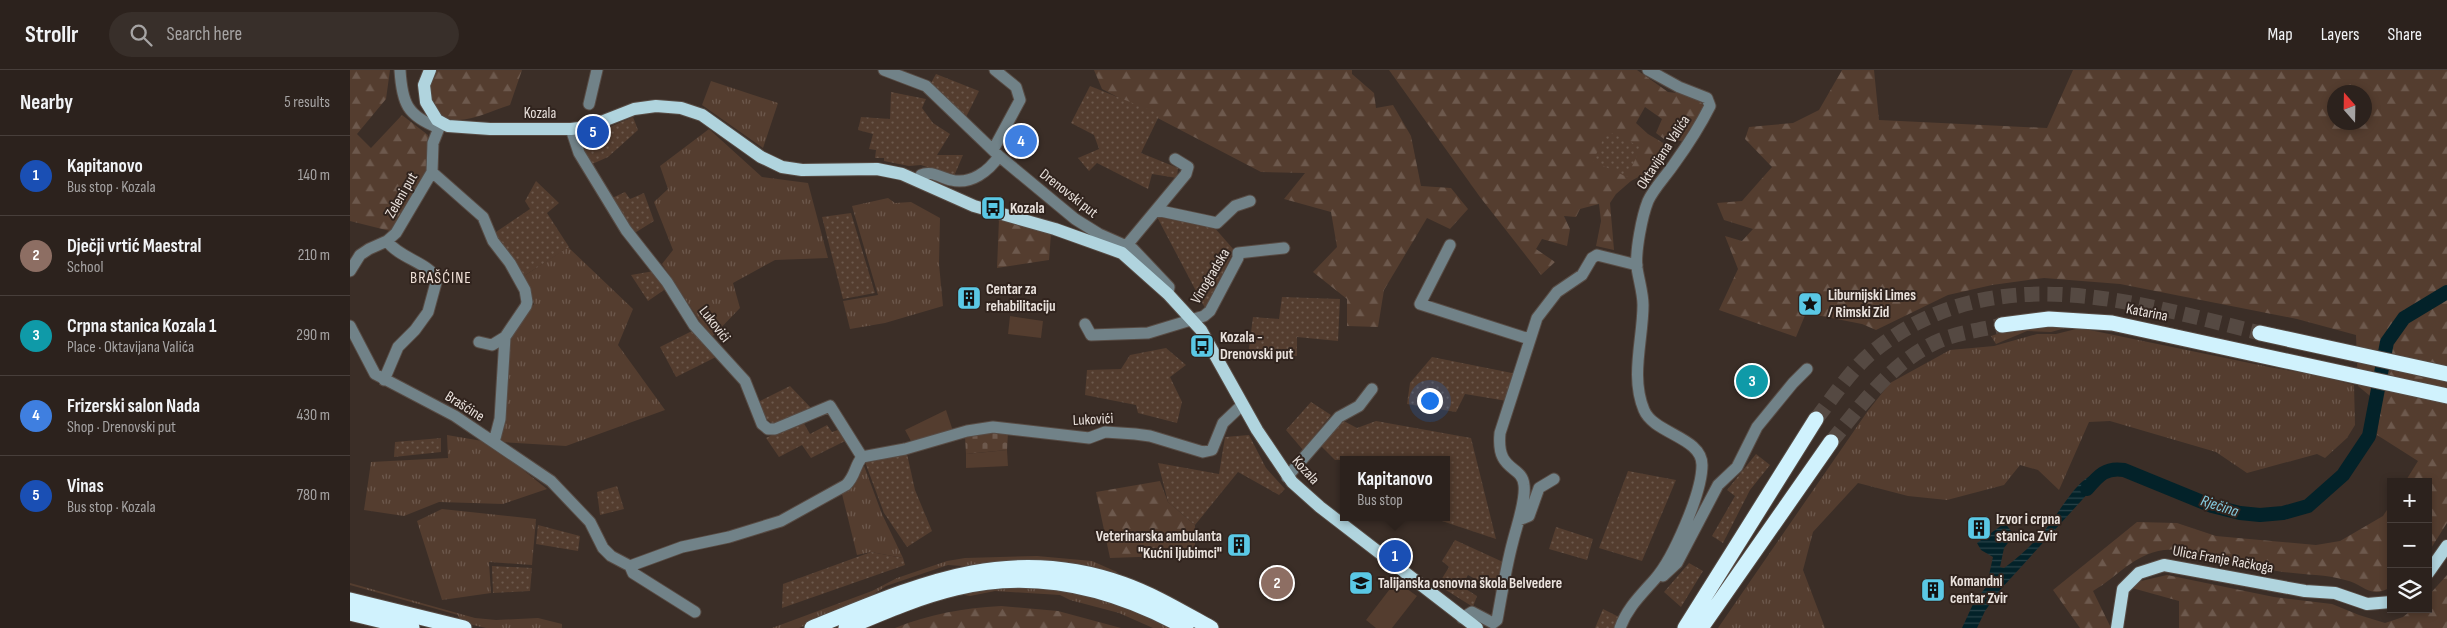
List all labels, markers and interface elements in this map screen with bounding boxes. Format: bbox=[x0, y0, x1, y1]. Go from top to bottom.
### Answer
search box bbox=[109, 12, 459, 57]
text: Strollr bbox=[25, 20, 79, 49]
icon: search bbox=[127, 21, 155, 49]
text: Search here bbox=[167, 23, 242, 46]
text: Map bbox=[2268, 24, 2293, 45]
text: Layers bbox=[2321, 24, 2360, 45]
text: Share bbox=[2388, 24, 2422, 45]
north arrow bbox=[2327, 85, 2372, 130]
text: Nearby bbox=[20, 90, 73, 115]
text: 5 results bbox=[284, 93, 330, 112]
street label: Kozala bbox=[524, 104, 556, 123]
street label: Oktavijana Valića bbox=[1632, 111, 1695, 193]
pin: 5 bbox=[577, 113, 609, 151]
pin: 4 bbox=[1005, 122, 1037, 160]
text: Kapitanovo bbox=[67, 155, 143, 178]
street label: Drenovski put bbox=[1036, 165, 1102, 222]
text: 1 bbox=[33, 166, 39, 185]
text: 140 m bbox=[298, 166, 330, 185]
street label: Zeleni put bbox=[381, 169, 422, 221]
text: Bus stop · Kozala bbox=[67, 178, 156, 197]
bus stop icon: Kozala bbox=[980, 195, 1006, 221]
place label: Kozala bbox=[1010, 199, 1045, 218]
text: Dječji vrtić Maestral bbox=[67, 235, 201, 258]
street label: Vinogradska bbox=[1187, 245, 1234, 307]
text: 2 bbox=[32, 246, 40, 265]
text: 210 m bbox=[298, 246, 330, 265]
text: School bbox=[67, 258, 103, 277]
district label: BRAŠĆINE bbox=[410, 269, 472, 288]
place label: Centar za rehabilitaciju bbox=[986, 280, 1056, 316]
building icon: Centar za rehabilitaciju bbox=[956, 285, 982, 311]
place label: Liburnijski Limes / Rimski Zid bbox=[1828, 286, 1916, 322]
place icon: Liburnijski Limes / Rimski Zid bbox=[1797, 291, 1823, 317]
street label: Katarina bbox=[2124, 299, 2170, 326]
street label: Lukovići bbox=[695, 302, 735, 346]
text: Crpna stanica Kozala 1 bbox=[67, 315, 216, 338]
text: 3 bbox=[32, 326, 40, 345]
text: 290 m bbox=[296, 326, 330, 345]
place label: Kozala - Drenovski put bbox=[1220, 328, 1294, 364]
bus stop icon: Kozala - Drenovski put bbox=[1189, 333, 1215, 359]
text: Place · Oktavijana Valića bbox=[67, 338, 194, 357]
pin: 3 bbox=[1736, 362, 1768, 400]
street label: Brašćine bbox=[441, 387, 488, 426]
your location bbox=[1417, 388, 1443, 414]
text: Frizerski salon Nada bbox=[67, 395, 200, 418]
text: 4 bbox=[32, 406, 40, 425]
text: 430 m bbox=[297, 406, 330, 425]
street label: Lukovići bbox=[1072, 409, 1114, 430]
text: Shop · Drenovski put bbox=[67, 418, 176, 437]
street label: Kozala bbox=[1288, 452, 1324, 489]
popup bbox=[1340, 456, 1450, 521]
text: Kapitanovo bbox=[1357, 468, 1433, 491]
text: Vinas bbox=[67, 475, 104, 498]
map controls bbox=[2387, 478, 2432, 613]
button: + bbox=[2387, 478, 2432, 523]
text: 5 bbox=[32, 486, 40, 505]
text: 780 m bbox=[297, 486, 330, 505]
text: Bus stop bbox=[1357, 491, 1403, 510]
water label: Rječina bbox=[2198, 491, 2241, 522]
text: Bus stop · Kozala bbox=[67, 498, 156, 517]
place label: Izvor i crpna stanica Zvir bbox=[1996, 510, 2060, 546]
building icon: Izvor i crpna stanica Zvir bbox=[1966, 515, 1992, 541]
button: − bbox=[2387, 523, 2432, 568]
place label: Veterinarska ambulanta "Kućni ljubimci" bbox=[1096, 527, 1222, 563]
building icon: Veterinarska ambulanta "Kućni ljubimci" bbox=[1226, 532, 1252, 558]
pin: 1 bbox=[1379, 537, 1411, 575]
street label: Ulica Franje Račkoga bbox=[2171, 541, 2275, 578]
pin: 2 bbox=[1261, 564, 1293, 602]
button: layers bbox=[2387, 568, 2432, 613]
school or university icon: Talijanska osnovna škola Belvedere bbox=[1348, 570, 1374, 596]
place label: Komandni centar Zvir bbox=[1950, 572, 2008, 608]
place label: Talijanska osnovna škola Belvedere bbox=[1378, 574, 1562, 593]
building icon: Komandni centar Zvir bbox=[1920, 577, 1946, 603]

